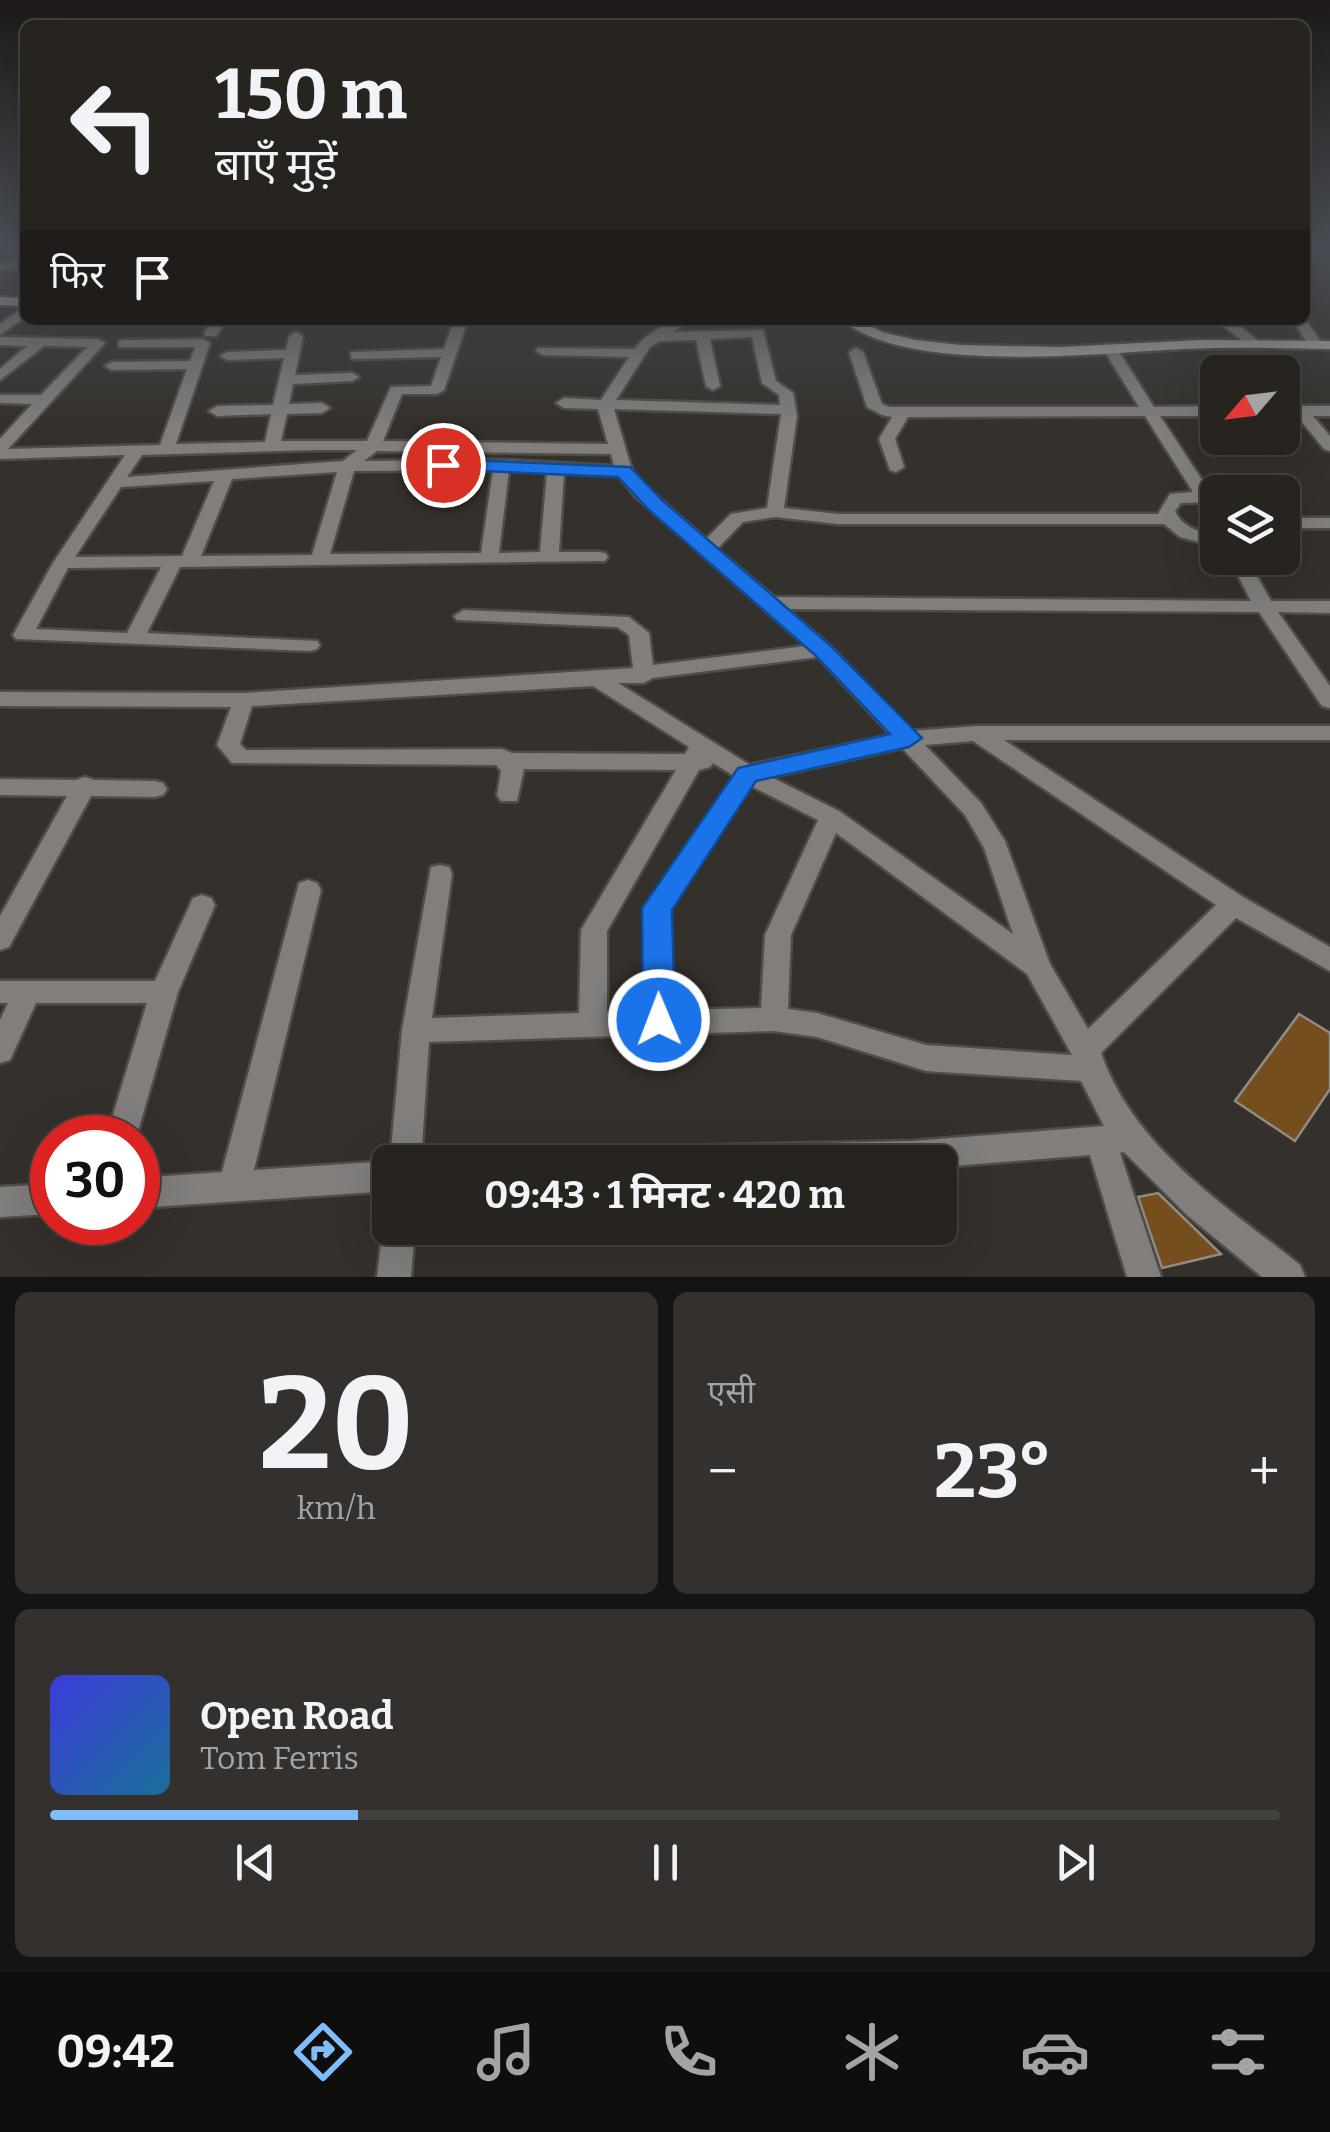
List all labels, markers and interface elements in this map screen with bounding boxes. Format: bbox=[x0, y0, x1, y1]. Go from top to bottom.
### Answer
text: 150 m bbox=[215, 53, 407, 137]
icon: left bbox=[50, 60, 180, 190]
text: बाएँ मुड़ें bbox=[215, 138, 337, 192]
icon: arrive bbox=[125, 250, 180, 305]
text: फिर bbox=[50, 252, 105, 298]
north arrow bbox=[1200, 355, 1300, 455]
map controls bbox=[1200, 355, 1300, 575]
pin bbox=[401, 423, 486, 508]
icon: arrive bbox=[416, 438, 471, 493]
button: layers bbox=[1200, 475, 1300, 575]
position arrow bbox=[607, 968, 711, 1072]
speed limit sign: 30 bbox=[30, 1115, 160, 1245]
text: 09:43 · 1 मिनट · 420 m bbox=[484, 1172, 845, 1218]
text: 20 bbox=[258, 1346, 414, 1502]
text: एसी bbox=[708, 1373, 755, 1411]
text: 23° bbox=[934, 1427, 1052, 1517]
text: − bbox=[708, 1439, 738, 1505]
text: + bbox=[1249, 1439, 1280, 1505]
text: km/h bbox=[297, 1489, 376, 1527]
text: Open Road bbox=[200, 1693, 393, 1739]
text: Tom Ferris bbox=[200, 1739, 359, 1777]
icon: previous bbox=[228, 1835, 283, 1890]
icon: pause bbox=[638, 1835, 693, 1890]
icon: next bbox=[1048, 1835, 1103, 1890]
icon: directions bbox=[288, 2017, 358, 2087]
icon: music bbox=[471, 2017, 541, 2087]
icon: phone bbox=[654, 2017, 724, 2087]
icon: climate bbox=[837, 2017, 907, 2087]
icon: car bbox=[1020, 2017, 1090, 2087]
icon: filters bbox=[1203, 2017, 1273, 2087]
text: 09:42 bbox=[57, 2025, 175, 2079]

